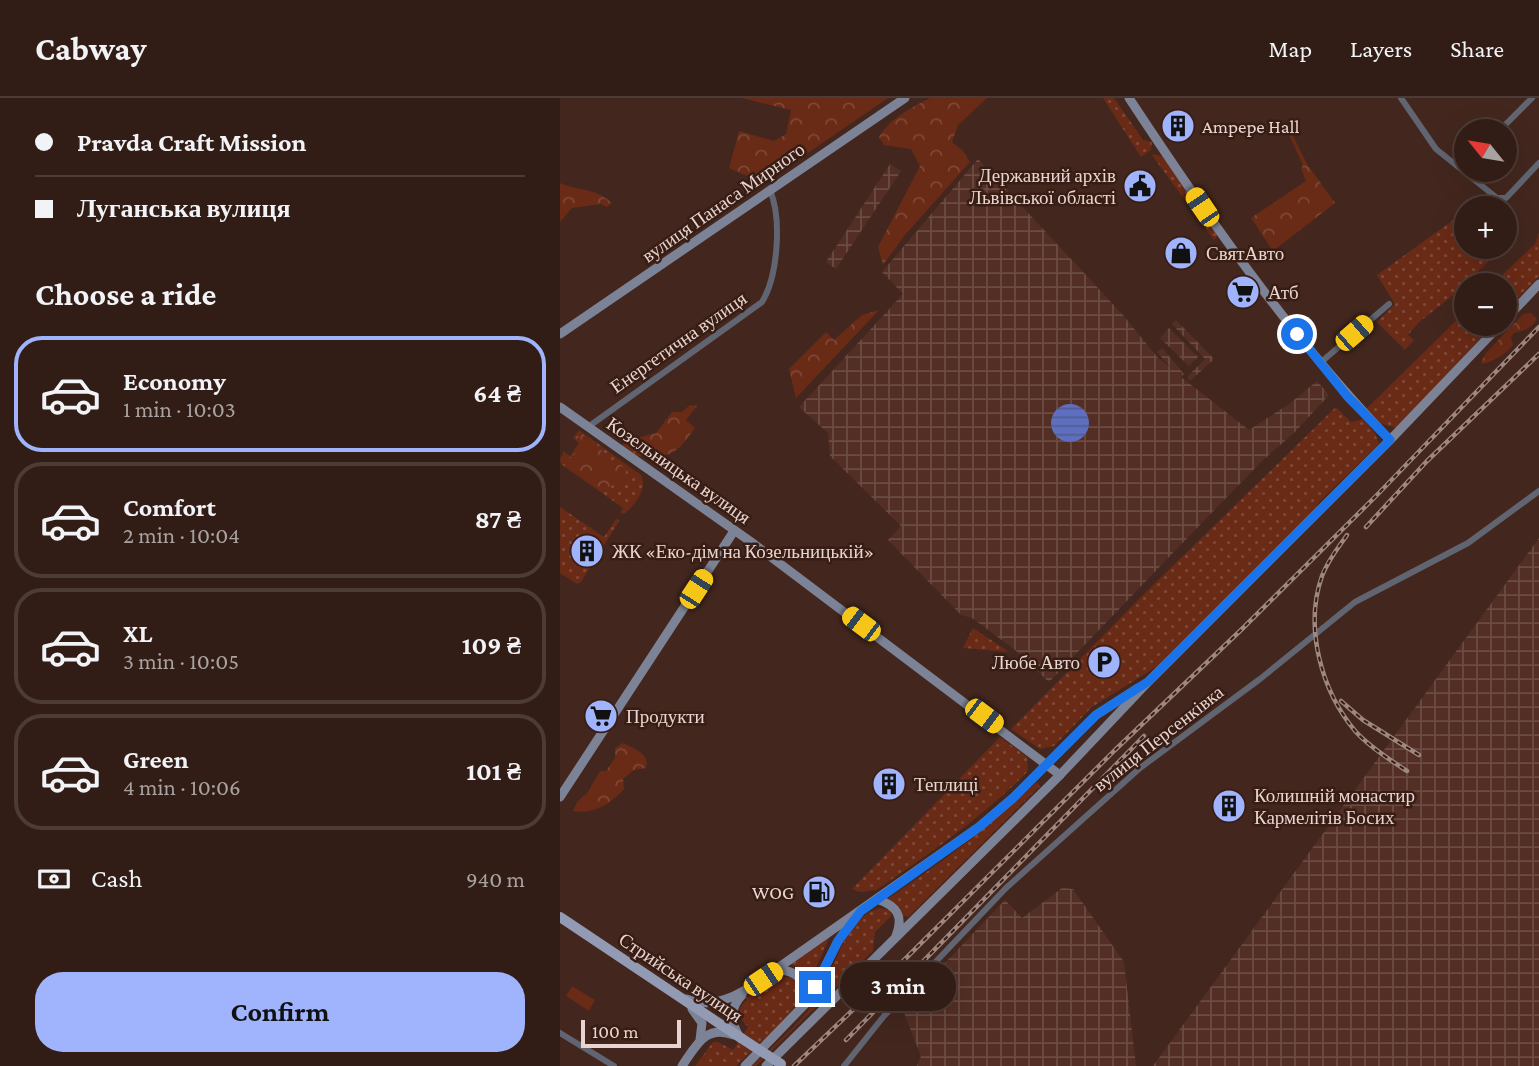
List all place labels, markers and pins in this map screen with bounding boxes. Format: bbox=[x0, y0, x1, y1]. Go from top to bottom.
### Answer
building icon: Ampepe Hall bbox=[1159, 107, 1197, 145]
place label: Ampepe Hall bbox=[1202, 116, 1300, 137]
place label: Державний архів Львівської області bbox=[969, 165, 1116, 208]
public building icon: Державний архів Львівської області bbox=[1121, 167, 1159, 205]
shop icon: СвятАвто bbox=[1162, 234, 1200, 272]
place label: СвятАвто bbox=[1206, 243, 1284, 264]
supermarket icon: Атб bbox=[1224, 273, 1262, 311]
place label: Атб bbox=[1268, 282, 1299, 303]
building icon: ЖК «Еко-дім на Козельницькій» bbox=[568, 532, 606, 570]
place label: ЖК «Еко-дім на Козельницькій» bbox=[612, 541, 874, 562]
parking icon: Любе Авто bbox=[1085, 643, 1123, 681]
place label: Любе Авто bbox=[992, 652, 1080, 673]
supermarket icon: Продукти bbox=[582, 697, 620, 735]
place label: Продукти bbox=[626, 706, 705, 727]
building icon: Теплиці bbox=[870, 765, 908, 803]
place label: Теплиці bbox=[914, 774, 979, 795]
place label: Колишній монастир Кармелітів Босих bbox=[1254, 785, 1415, 828]
building icon: Колишній монастир Кармелітів Босих bbox=[1210, 787, 1248, 825]
fuel station icon: WOG bbox=[800, 873, 838, 911]
place label: WOG bbox=[752, 882, 794, 903]

